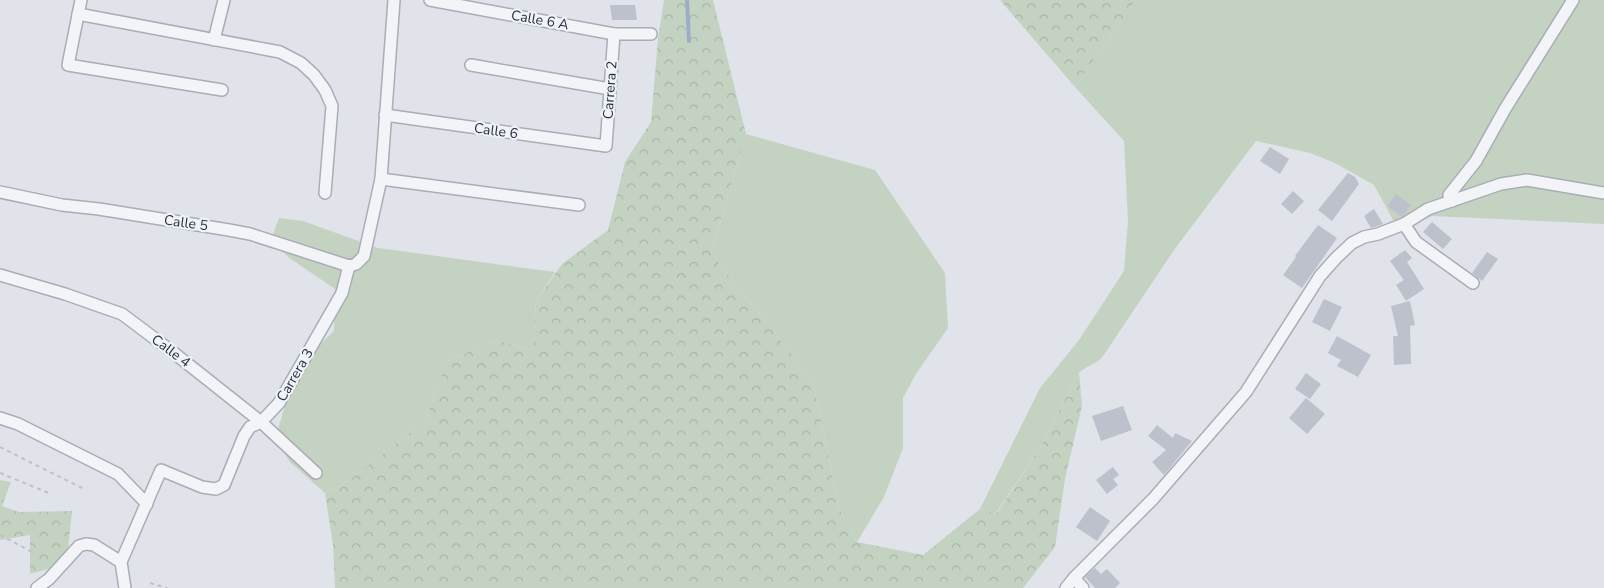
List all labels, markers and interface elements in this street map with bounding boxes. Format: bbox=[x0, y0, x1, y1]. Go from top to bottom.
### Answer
street label: Calle 6 A bbox=[510, 6, 570, 34]
street label: Carrera 2 bbox=[598, 60, 622, 120]
street label: Calle 6 bbox=[473, 119, 519, 143]
street label: Calle 5 bbox=[163, 211, 209, 235]
street label: Calle 4 bbox=[148, 330, 194, 372]
street label: Carrera 3 bbox=[272, 345, 318, 405]

